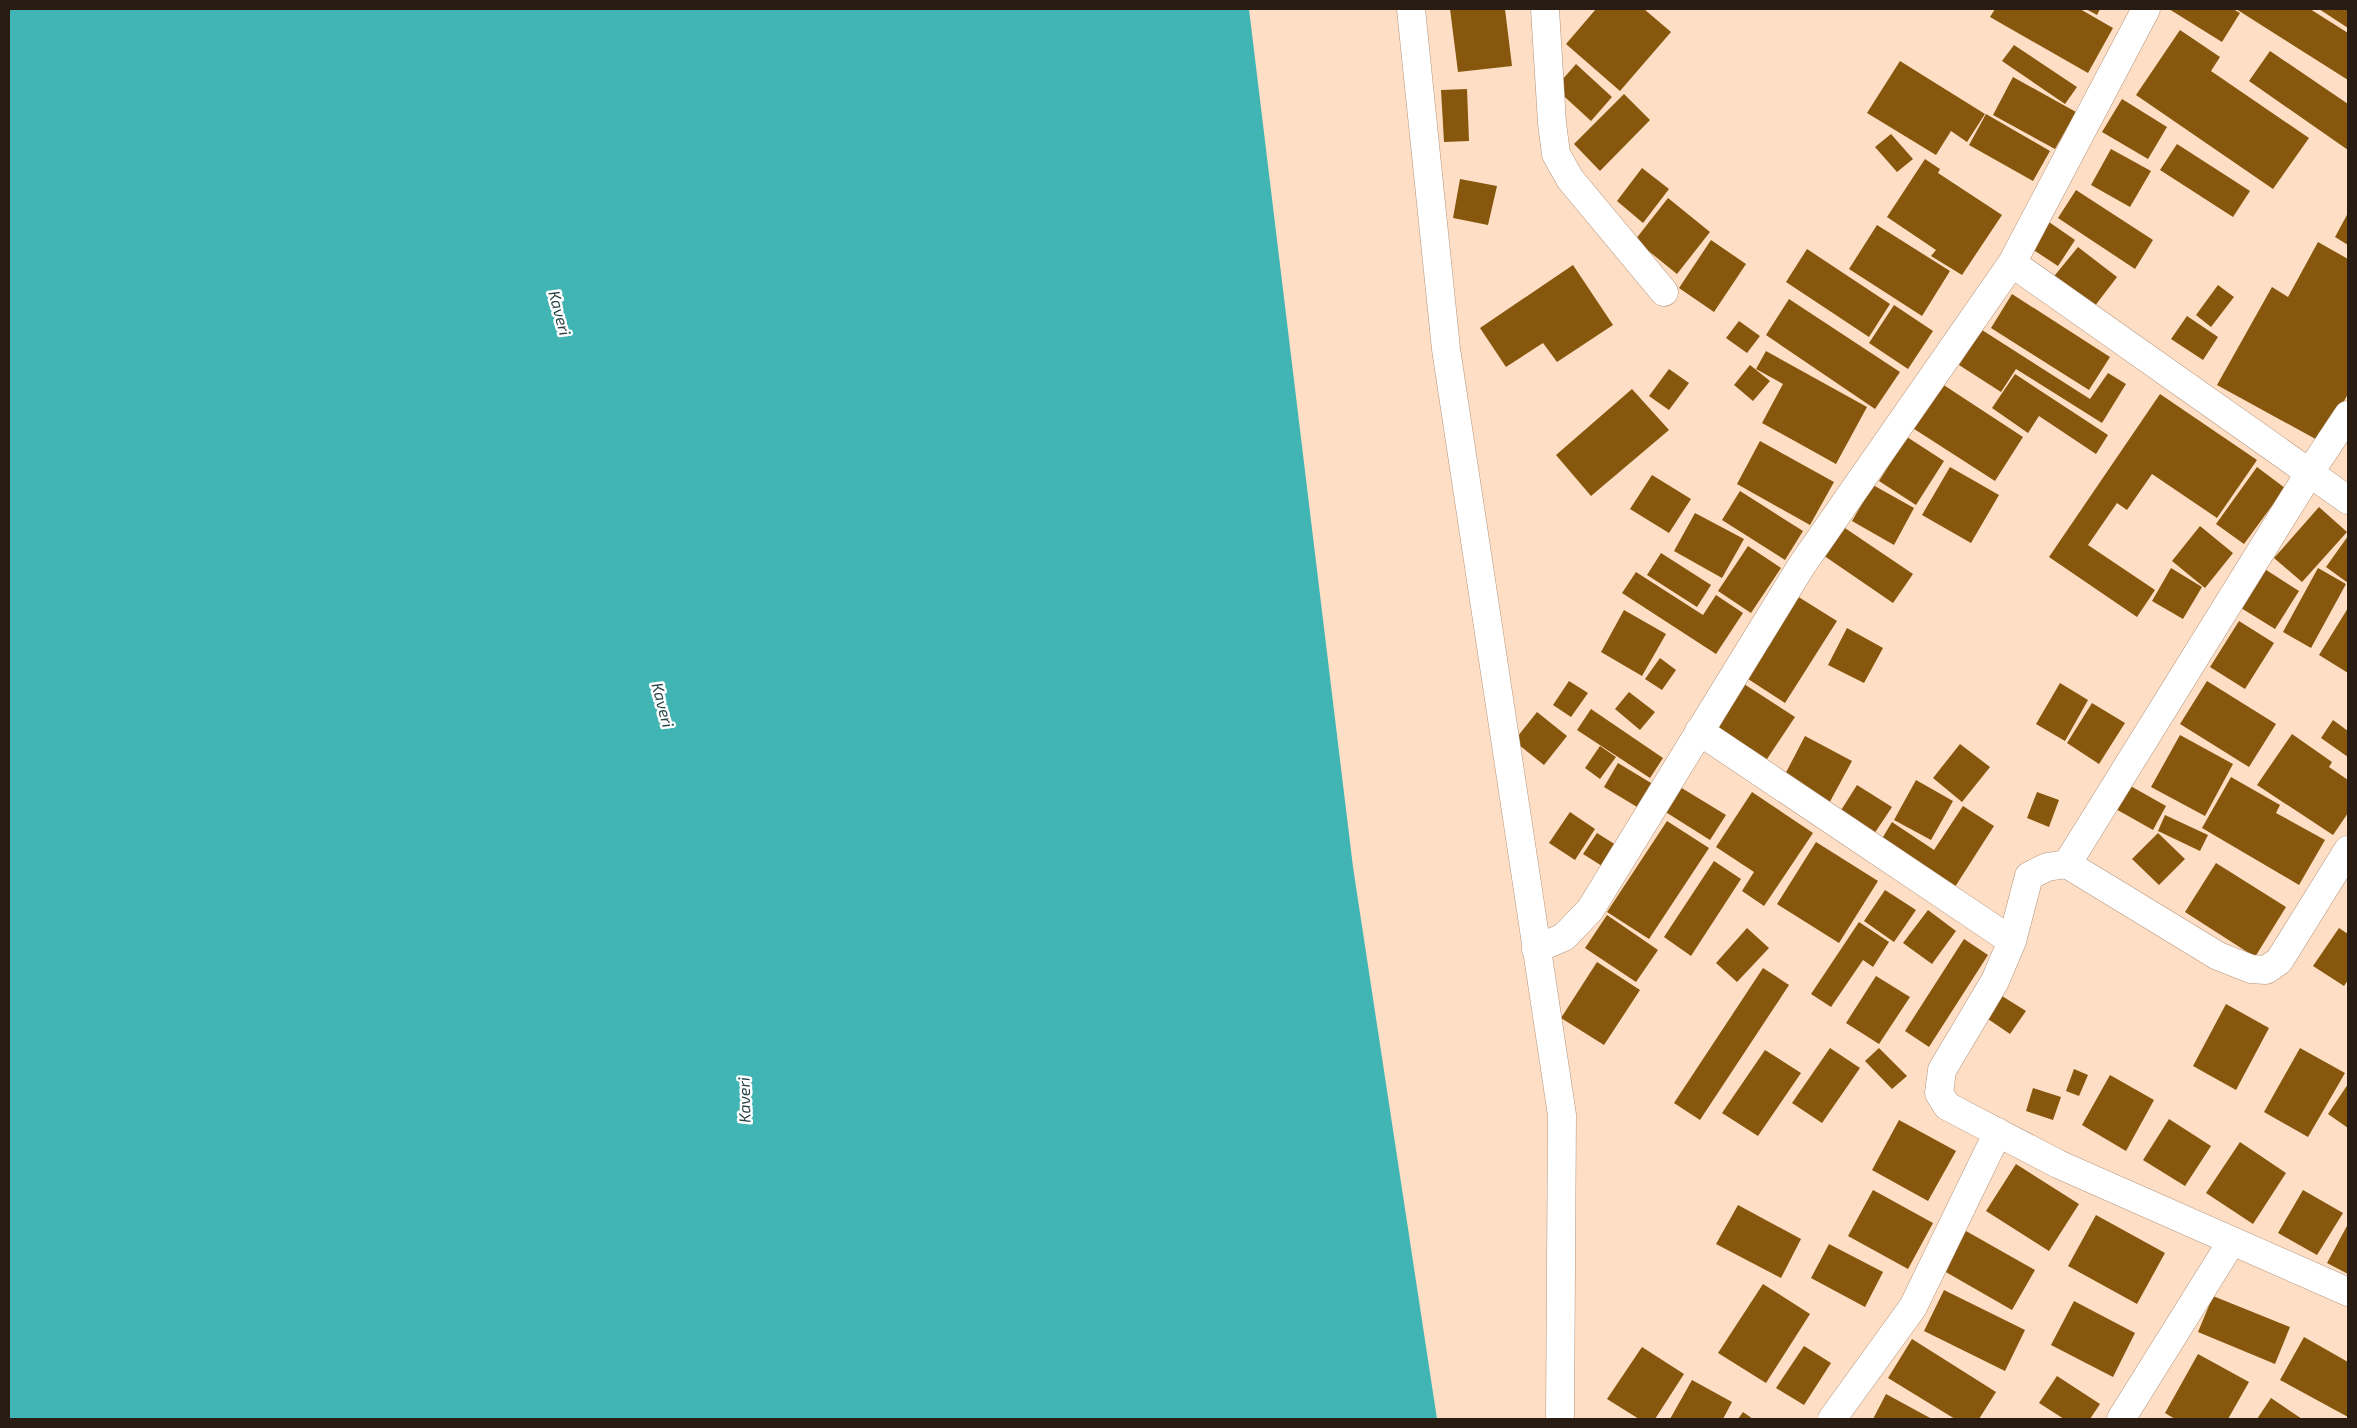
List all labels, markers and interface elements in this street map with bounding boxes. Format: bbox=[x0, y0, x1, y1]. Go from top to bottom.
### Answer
water label: Kaveri bbox=[545, 288, 576, 338]
water label: Kaveri bbox=[648, 680, 679, 730]
water label: Kaveri bbox=[734, 1077, 753, 1123]

